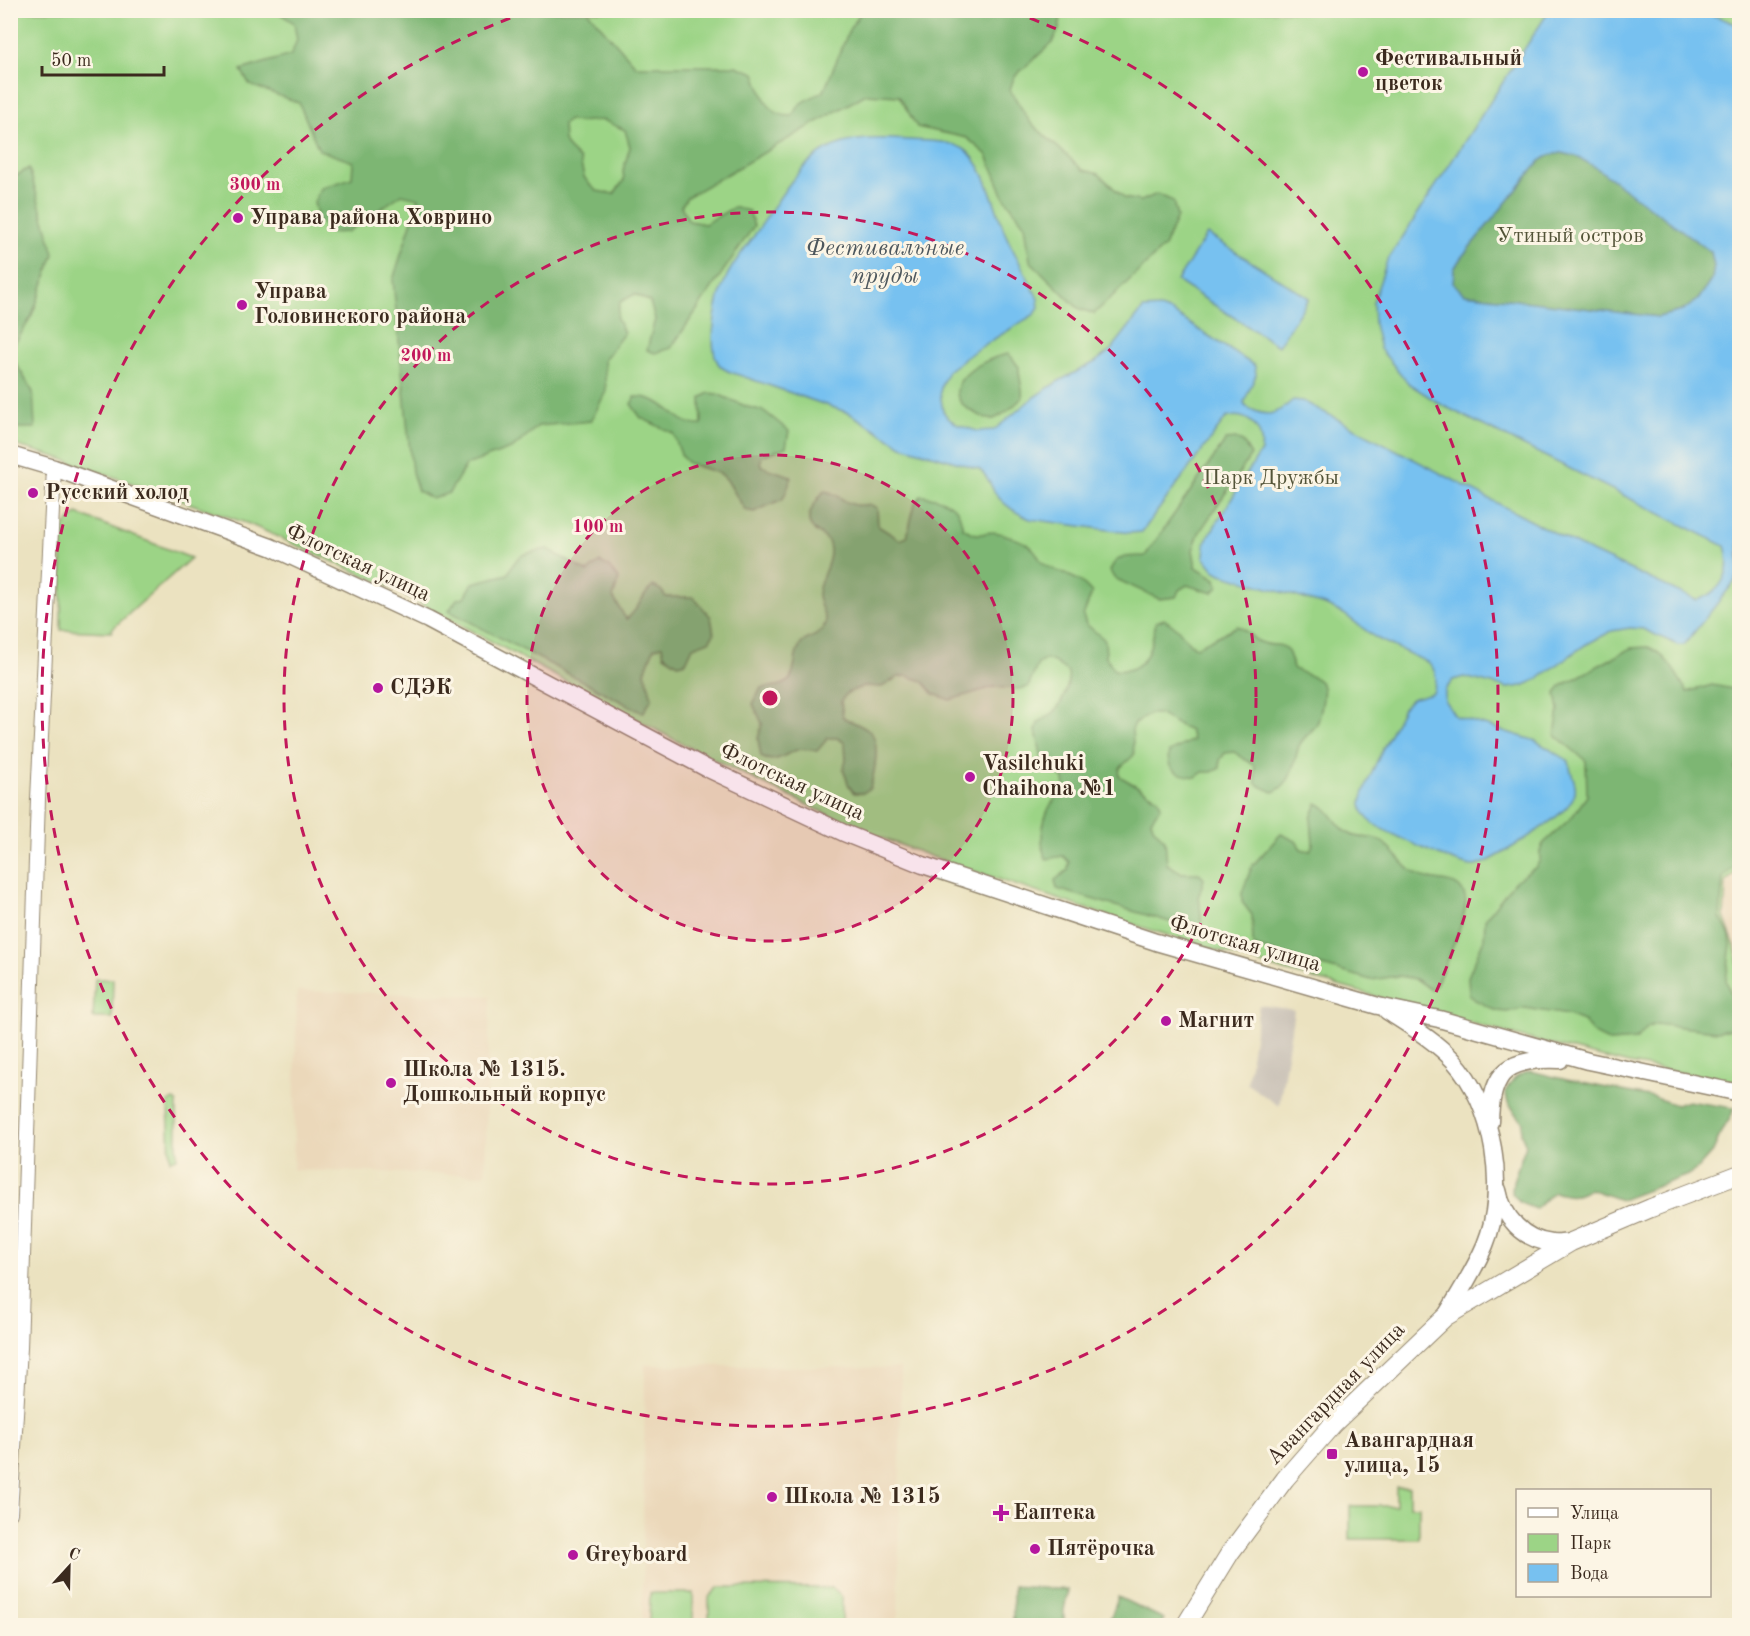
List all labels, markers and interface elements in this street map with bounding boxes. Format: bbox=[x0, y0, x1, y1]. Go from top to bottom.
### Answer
scale bar bbox=[42, 39, 164, 77]
place label: Фестивальный цветок bbox=[1375, 48, 1522, 95]
text: 50 m bbox=[51, 52, 91, 70]
marker: Фестивальный цветок bbox=[1356, 65, 1370, 79]
text: 300 m bbox=[230, 176, 280, 194]
place label: Управа района Ховрино bbox=[250, 207, 492, 229]
marker: Управа района Ховрино bbox=[231, 211, 245, 225]
park label: Утиный остров bbox=[1496, 225, 1644, 247]
water label: Фестивальные пруды bbox=[806, 237, 965, 289]
place label: Управа Головинского района bbox=[254, 281, 466, 328]
marker: Управа Головинского района bbox=[235, 298, 249, 312]
text: 200 m bbox=[401, 347, 451, 365]
park label: Парк Дружбы bbox=[1203, 467, 1339, 489]
place label: Русский холод bbox=[45, 482, 189, 504]
marker: Русский холод bbox=[26, 486, 40, 500]
text: 100 m bbox=[573, 518, 623, 536]
street label: Флотская улица bbox=[283, 520, 434, 606]
place label: СДЭК bbox=[390, 677, 452, 699]
marker: СДЭК bbox=[371, 681, 385, 695]
centre of rings bbox=[760, 688, 780, 708]
street label: Флотская улица bbox=[717, 739, 868, 825]
place label: Vasilchuki Chaihona №1 bbox=[982, 753, 1116, 800]
marker: Vasilchuki Chaihona №1 bbox=[963, 770, 977, 784]
street label: Флотская улица bbox=[1167, 912, 1323, 976]
place label: Магнит bbox=[1178, 1010, 1254, 1032]
marker: Магнит bbox=[1159, 1014, 1173, 1028]
place label: Школа № 1315. Дошкольный корпус bbox=[403, 1059, 606, 1106]
marker: Школа № 1315. Дошкольный корпус bbox=[384, 1076, 398, 1090]
street label: Авангардная улица bbox=[1263, 1319, 1409, 1469]
place label: Авангардная улица, 15 bbox=[1344, 1430, 1474, 1477]
marker: Авангардная улица, 15 bbox=[1325, 1447, 1339, 1461]
place label: Школа № 1315 bbox=[784, 1486, 940, 1508]
legend bbox=[1516, 1489, 1711, 1597]
marker: Школа № 1315 bbox=[765, 1490, 779, 1504]
place label: Еаптека bbox=[1013, 1502, 1096, 1524]
text: Улица bbox=[1570, 1505, 1619, 1523]
marker: Еаптека bbox=[994, 1506, 1008, 1520]
text: Парк bbox=[1570, 1535, 1611, 1553]
north arrow bbox=[39, 1537, 99, 1597]
place label: Пятёрочка bbox=[1047, 1538, 1155, 1560]
marker: Пятёрочка bbox=[1028, 1542, 1042, 1556]
place label: Greyboard bbox=[585, 1544, 688, 1566]
text: С bbox=[66, 1546, 82, 1564]
marker: Greyboard bbox=[566, 1548, 580, 1562]
text: Вода bbox=[1570, 1565, 1609, 1583]

